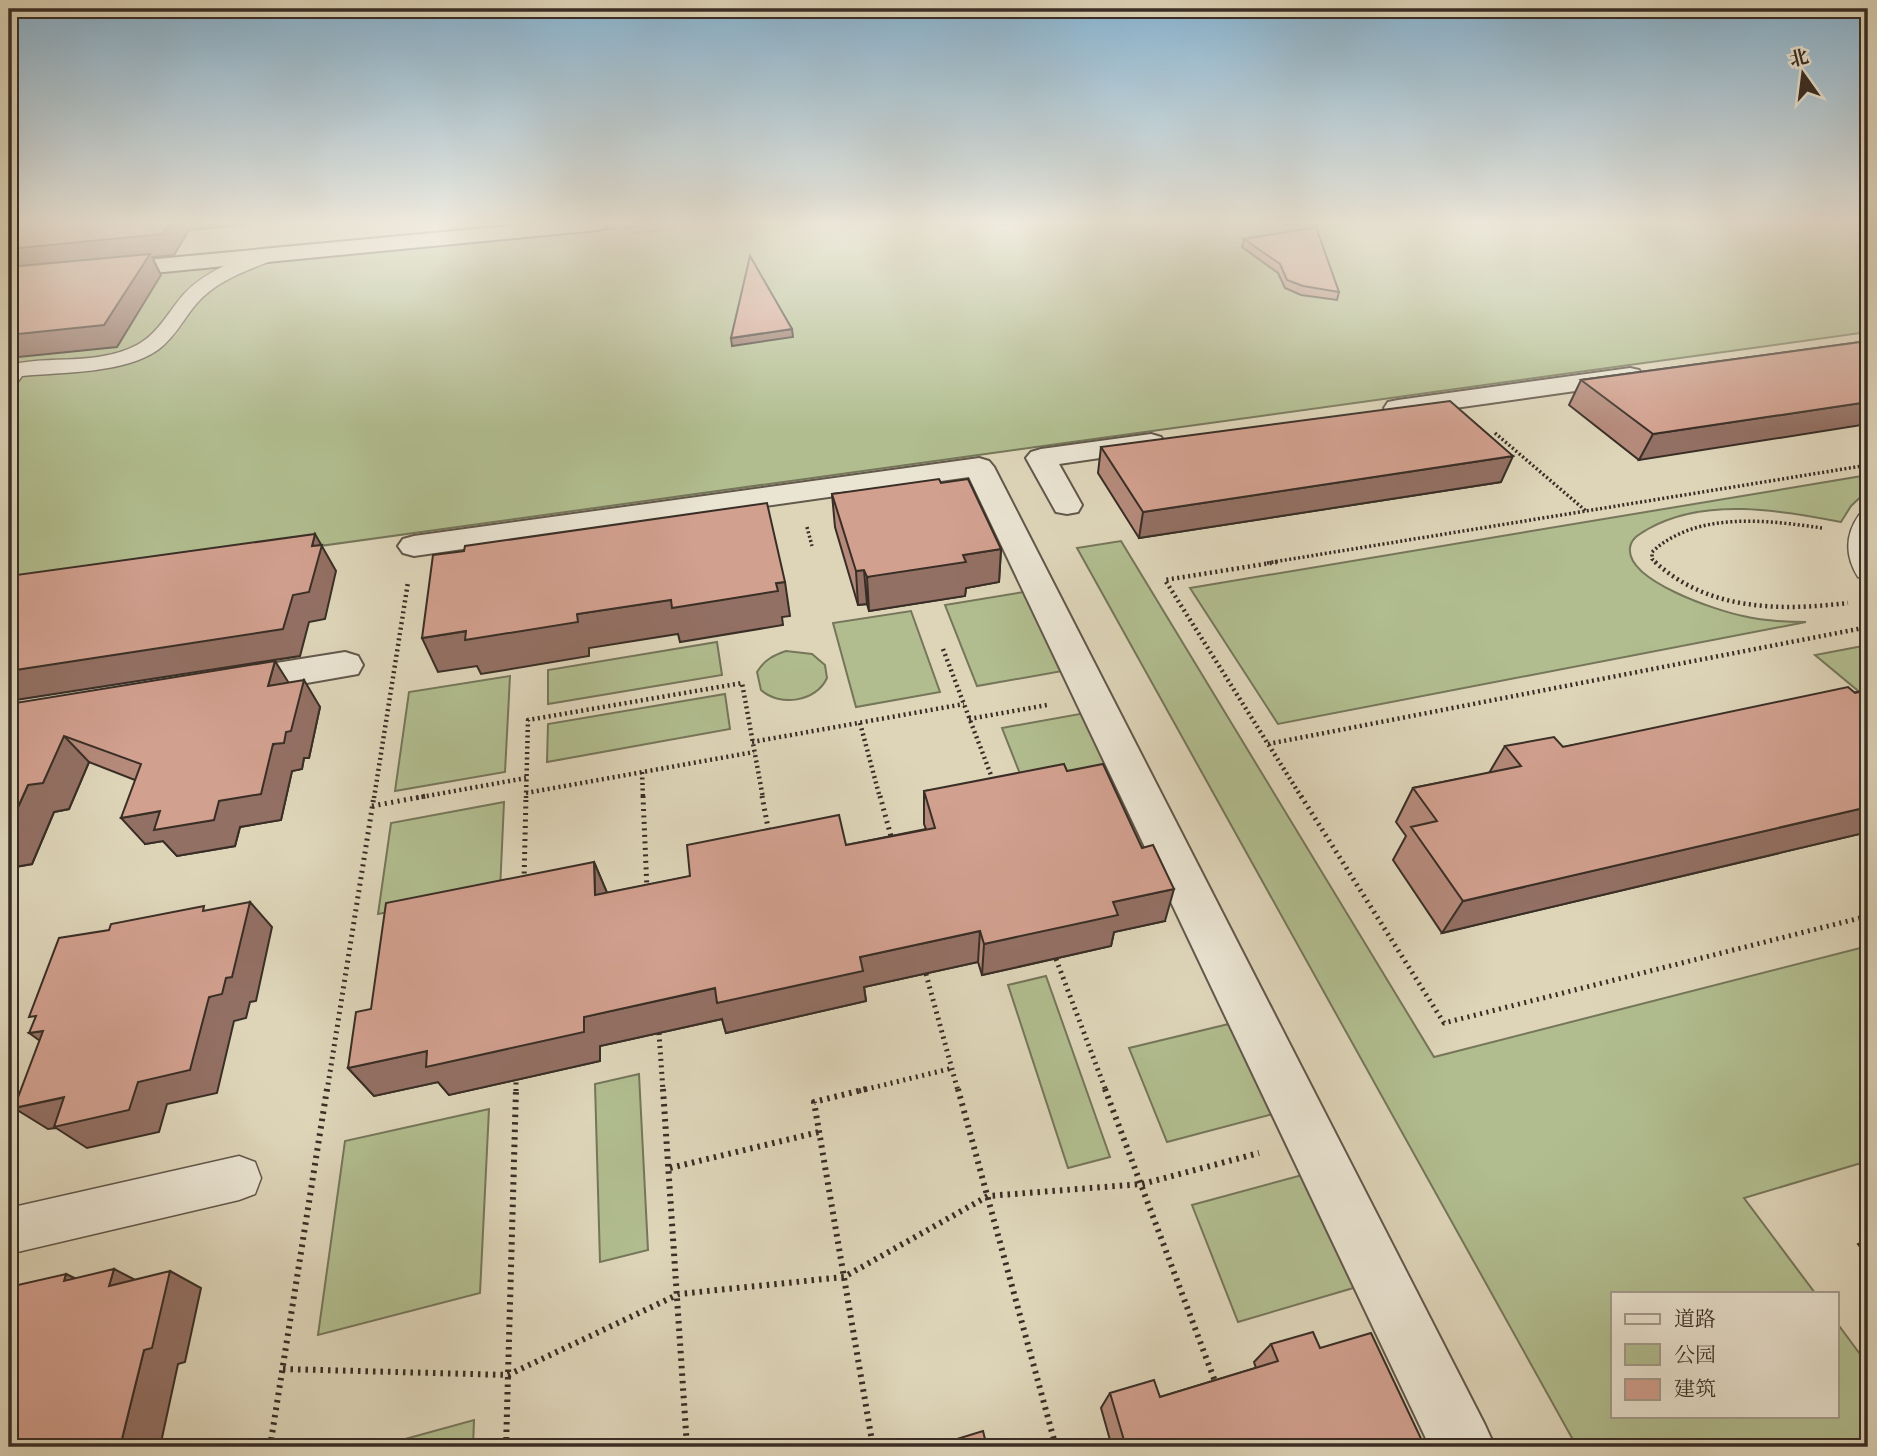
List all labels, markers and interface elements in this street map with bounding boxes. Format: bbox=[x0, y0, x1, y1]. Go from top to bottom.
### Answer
north arrow bbox=[1769, 38, 1839, 108]
text: 北 bbox=[1787, 45, 1811, 72]
legend bbox=[1611, 1292, 1839, 1418]
text: 道路 bbox=[1674, 1306, 1716, 1333]
text: 公园 bbox=[1674, 1342, 1716, 1369]
text: 建筑 bbox=[1674, 1376, 1716, 1403]

